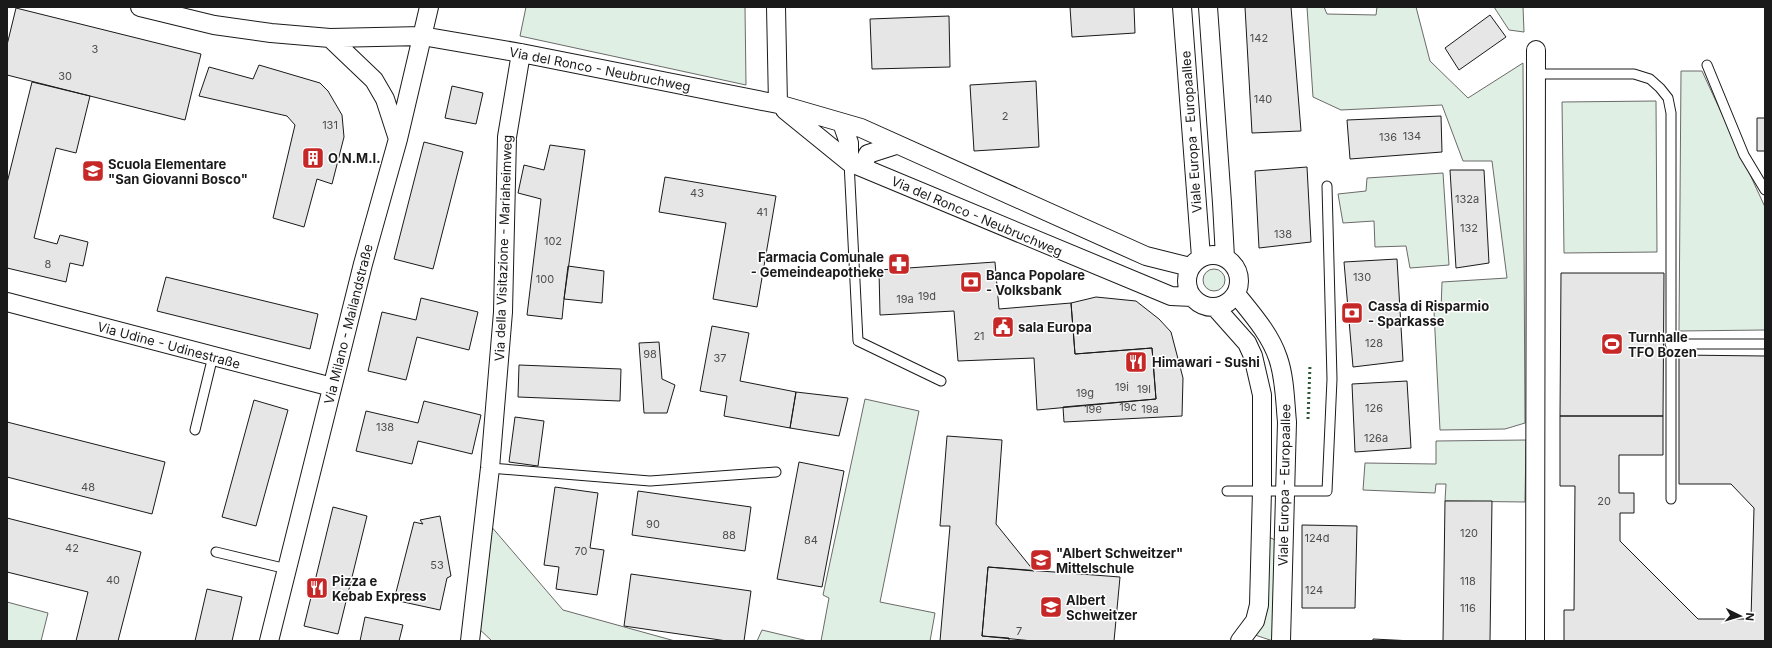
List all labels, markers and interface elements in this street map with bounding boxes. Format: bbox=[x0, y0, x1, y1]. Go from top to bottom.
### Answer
house number: 142 bbox=[1250, 31, 1268, 45]
house number: 3 bbox=[92, 42, 99, 56]
street label: Via del Ronco - Neubruchweg bbox=[508, 44, 692, 94]
street label: Viale Europa - Europaallee bbox=[1177, 50, 1205, 214]
house number: 30 bbox=[58, 69, 72, 83]
house number: 140 bbox=[1254, 92, 1272, 106]
house number: 2 bbox=[1002, 109, 1008, 123]
house number: 131 bbox=[322, 118, 338, 132]
house number: 134 bbox=[1403, 129, 1421, 143]
house number: 136 bbox=[1379, 130, 1397, 144]
street label: Via della Visitazione - Mariaheimweg bbox=[491, 134, 515, 362]
building icon: O.N.M.I. bbox=[300, 145, 326, 171]
place label: O.N.M.I. bbox=[328, 150, 380, 166]
place label: Scuola Elementare "San Giovanni Bosco" bbox=[108, 156, 248, 187]
school or university icon: Scuola Elementare "San Giovanni Bosco" bbox=[80, 158, 106, 184]
street label: Via del Ronco - Neubruchweg bbox=[889, 173, 1065, 259]
house number: 43 bbox=[690, 186, 704, 200]
house number: 132a bbox=[1455, 192, 1479, 206]
house number: 41 bbox=[756, 205, 768, 219]
house number: 132 bbox=[1460, 221, 1478, 235]
house number: 138 bbox=[1274, 227, 1292, 241]
house number: 102 bbox=[544, 234, 562, 248]
street label: Via Milano - Mailandstraße bbox=[320, 242, 376, 406]
place label: Farmacia Comunale - Gemeindeapotheke bbox=[751, 249, 884, 280]
pharmacy icon: Farmacia Comunale - Gemeindeapotheke bbox=[886, 251, 912, 277]
house number: 8 bbox=[45, 257, 52, 271]
place label: Banca Popolare - Volksbank bbox=[986, 267, 1085, 298]
bank icon: Banca Popolare - Volksbank bbox=[958, 269, 984, 295]
house number: 130 bbox=[1353, 270, 1371, 284]
house number: 100 bbox=[536, 272, 554, 286]
house number: 19d bbox=[918, 289, 936, 303]
house number: 19a bbox=[896, 292, 914, 306]
place label: Cassa di Risparmio - Sparkasse bbox=[1368, 298, 1489, 329]
bank icon: Cassa di Risparmio - Sparkasse bbox=[1339, 300, 1365, 326]
public building icon: sala Europa bbox=[990, 314, 1016, 340]
street label: Via Udine - Udinestraße bbox=[96, 318, 242, 372]
place label: sala Europa bbox=[1018, 319, 1092, 335]
house number: 21 bbox=[973, 329, 985, 343]
place label: Turnhalle TFO Bozen bbox=[1628, 329, 1697, 360]
sports icon: Turnhalle TFO Bozen bbox=[1599, 331, 1625, 357]
house number: 128 bbox=[1365, 336, 1383, 350]
house number: 98 bbox=[643, 347, 657, 361]
restaurant icon: Himawari - Sushi bbox=[1123, 349, 1149, 375]
house number: 37 bbox=[713, 351, 727, 365]
place label: Himawari - Sushi bbox=[1152, 354, 1260, 370]
house number: 19i bbox=[1115, 380, 1129, 394]
house number: 19l bbox=[1137, 382, 1151, 396]
house number: 19g bbox=[1076, 386, 1094, 400]
house number: 19c bbox=[1119, 400, 1137, 414]
house number: 126 bbox=[1365, 401, 1383, 415]
house number: 19e bbox=[1084, 402, 1102, 416]
house number: 19a bbox=[1141, 402, 1159, 416]
street label: Viale Europa - Europaallee bbox=[1275, 404, 1293, 566]
house number: 138 bbox=[376, 420, 394, 434]
house number: 126a bbox=[1364, 431, 1388, 445]
house number: 48 bbox=[81, 480, 95, 494]
house number: 20 bbox=[1597, 494, 1611, 508]
house number: 90 bbox=[646, 517, 660, 531]
house number: 120 bbox=[1460, 526, 1478, 540]
house number: 88 bbox=[722, 528, 736, 542]
house number: 124d bbox=[1305, 531, 1329, 545]
house number: 84 bbox=[804, 533, 818, 547]
house number: 42 bbox=[65, 541, 79, 555]
house number: 70 bbox=[575, 544, 588, 558]
place label: "Albert Schweitzer" Mittelschule bbox=[1056, 545, 1183, 576]
school or university icon: "Albert Schweitzer" Mittelschule bbox=[1028, 547, 1054, 573]
house number: 53 bbox=[430, 558, 444, 572]
house number: 40 bbox=[106, 573, 120, 587]
place label: Pizza e Kebab Express bbox=[332, 573, 427, 604]
house number: 118 bbox=[1460, 574, 1476, 588]
restaurant icon: Pizza e Kebab Express bbox=[304, 575, 330, 601]
house number: 124 bbox=[1305, 583, 1323, 597]
place label: Albert Schweitzer bbox=[1066, 592, 1138, 623]
school or university icon: Albert Schweitzer bbox=[1038, 594, 1064, 620]
north arrow bbox=[1720, 596, 1760, 636]
house number: 116 bbox=[1460, 601, 1476, 615]
text: N bbox=[1743, 612, 1757, 622]
house number: 7 bbox=[1016, 624, 1022, 638]

